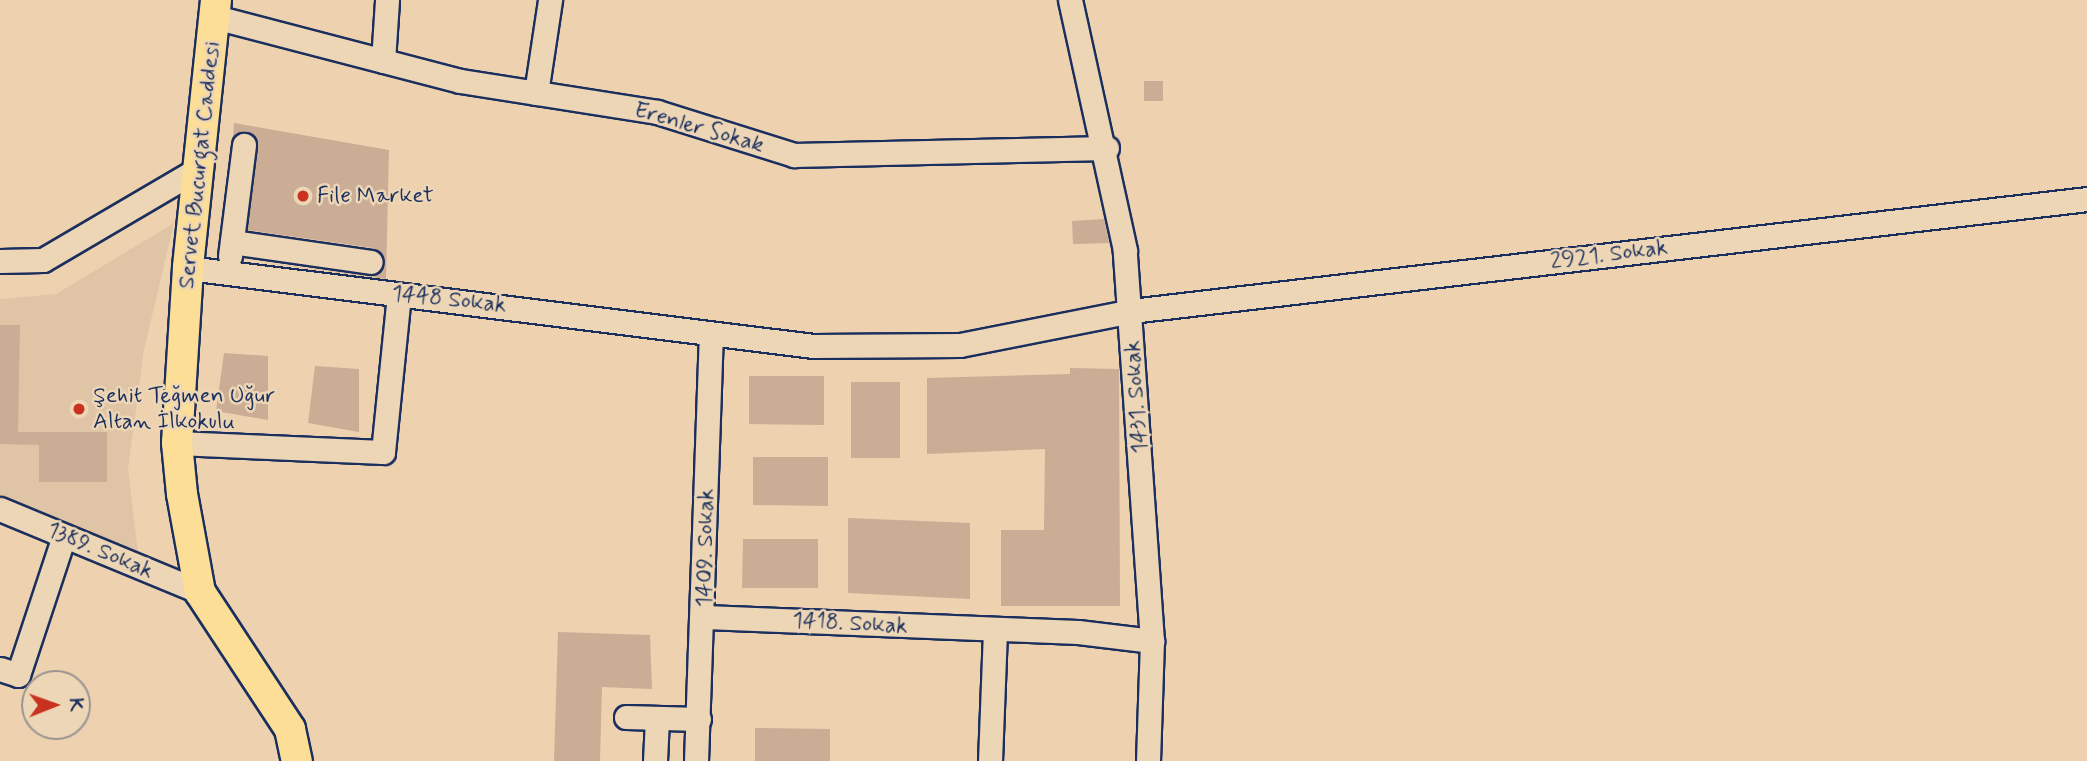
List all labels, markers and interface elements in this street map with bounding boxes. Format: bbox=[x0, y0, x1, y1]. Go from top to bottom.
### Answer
street label: Servet Bucurgat Caddesi bbox=[174, 42, 226, 288]
street label: Erenler Sokak bbox=[630, 96, 768, 160]
place label: File Market bbox=[317, 182, 434, 210]
marker: File Market bbox=[295, 188, 311, 204]
street label: 2921. Sokak bbox=[1549, 234, 1669, 276]
street label: 1448 Sokak bbox=[390, 280, 508, 320]
street label: 1431. Sokak bbox=[1119, 340, 1155, 454]
place label: Şehit Teğmen Uğur Altan İlkokulu bbox=[93, 382, 273, 436]
marker: Şehit Teğmen Uğur Altan İlkokulu bbox=[71, 401, 87, 417]
street label: 1409. Sokak bbox=[691, 488, 721, 608]
street label: 1389. Sokak bbox=[43, 516, 157, 586]
street label: 1418. Sokak bbox=[792, 607, 908, 641]
north arrow bbox=[21, 670, 91, 740]
text: K bbox=[63, 698, 88, 712]

